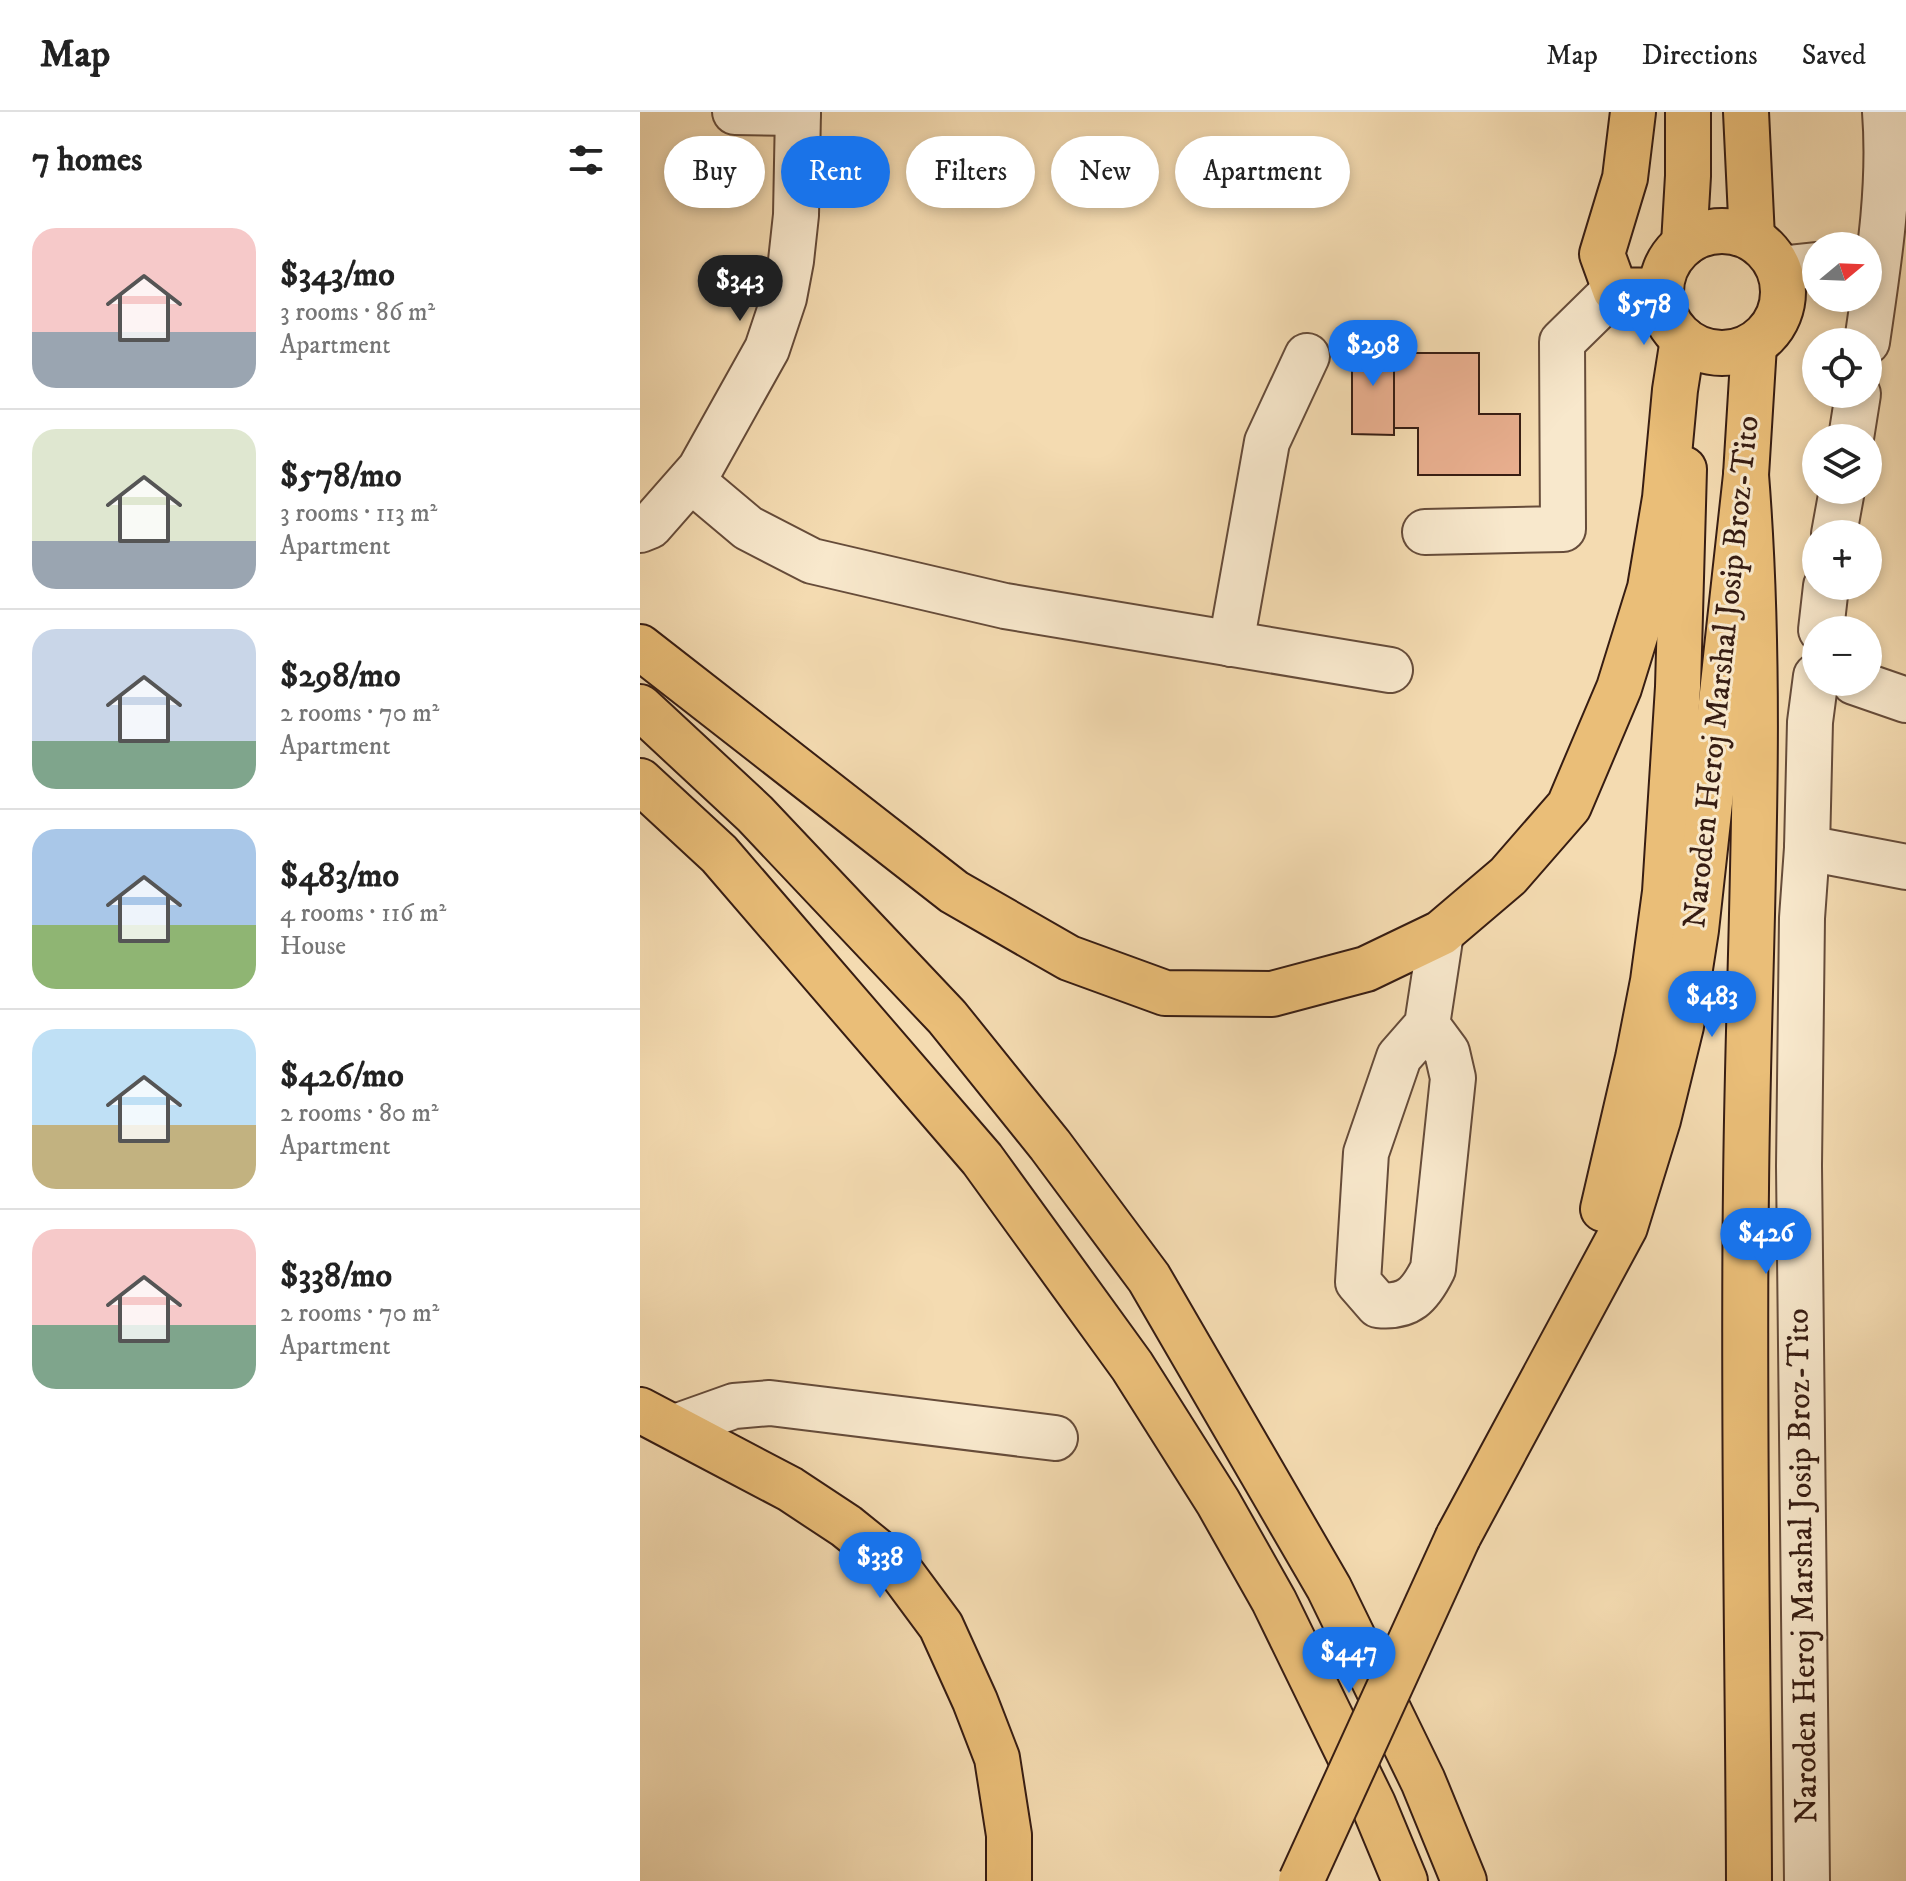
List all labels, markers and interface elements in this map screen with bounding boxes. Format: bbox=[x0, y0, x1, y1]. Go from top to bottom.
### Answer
text: Map bbox=[40, 31, 110, 79]
text: Map bbox=[1546, 38, 1598, 73]
text: Directions bbox=[1642, 38, 1758, 73]
text: Saved bbox=[1802, 38, 1866, 73]
chip: Buy bbox=[664, 136, 765, 208]
chip: Rent bbox=[781, 136, 890, 208]
chip: Filters bbox=[906, 136, 1035, 208]
chip: New bbox=[1051, 136, 1159, 208]
chip: Apartment bbox=[1175, 136, 1350, 208]
icon: filters bbox=[564, 138, 608, 182]
text: 7 homes bbox=[32, 139, 142, 181]
north arrow bbox=[1802, 232, 1882, 312]
map controls bbox=[1802, 232, 1882, 696]
text: $343/mo bbox=[280, 254, 395, 296]
pin: $343 bbox=[693, 255, 787, 323]
icon: home bbox=[96, 260, 192, 356]
text: $343 bbox=[716, 264, 764, 297]
pin: $578 bbox=[1597, 279, 1691, 347]
text: $578 bbox=[1617, 288, 1671, 321]
text: 3 rooms · 86 m² bbox=[280, 296, 435, 329]
pin: $298 bbox=[1326, 320, 1420, 388]
button: locate bbox=[1802, 328, 1882, 408]
text: Apartment bbox=[280, 329, 391, 362]
text: $298 bbox=[1347, 329, 1399, 362]
street label: Naroden Heroj Marshal Josip Broz-Tito bbox=[1675, 414, 1769, 930]
button: layers bbox=[1802, 424, 1882, 504]
text: $578/mo bbox=[280, 455, 402, 497]
icon: home bbox=[96, 461, 192, 557]
text: 3 rooms · 113 m² bbox=[280, 497, 437, 530]
button: + bbox=[1802, 520, 1882, 600]
text: Apartment bbox=[280, 530, 391, 563]
button: − bbox=[1802, 616, 1882, 696]
text: $298/mo bbox=[280, 655, 400, 697]
icon: home bbox=[96, 661, 192, 757]
text: 2 rooms · 70 m² bbox=[280, 697, 439, 730]
text: Apartment bbox=[280, 730, 391, 763]
text: $483/mo bbox=[280, 855, 399, 897]
icon: home bbox=[96, 861, 192, 957]
text: 4 rooms · 116 m² bbox=[280, 897, 446, 930]
text: House bbox=[280, 930, 346, 963]
pin: $483 bbox=[1665, 971, 1759, 1039]
text: $483 bbox=[1686, 980, 1738, 1013]
text: $426/mo bbox=[280, 1055, 404, 1097]
icon: home bbox=[96, 1061, 192, 1157]
text: 2 rooms · 80 m² bbox=[280, 1097, 439, 1130]
text: Apartment bbox=[280, 1130, 391, 1163]
pin: $426 bbox=[1719, 1208, 1813, 1276]
text: $426 bbox=[1738, 1217, 1794, 1250]
text: $338/mo bbox=[280, 1255, 392, 1297]
icon: home bbox=[96, 1261, 192, 1357]
text: 2 rooms · 70 m² bbox=[280, 1297, 439, 1330]
street label: Naroden Heroj Marshal Josip Broz-Tito bbox=[1779, 1308, 1827, 1824]
text: Apartment bbox=[280, 1330, 391, 1363]
pin: $338 bbox=[833, 1532, 927, 1600]
text: $338 bbox=[857, 1541, 903, 1574]
pin: $447 bbox=[1302, 1627, 1396, 1695]
text: $447 bbox=[1321, 1636, 1377, 1669]

